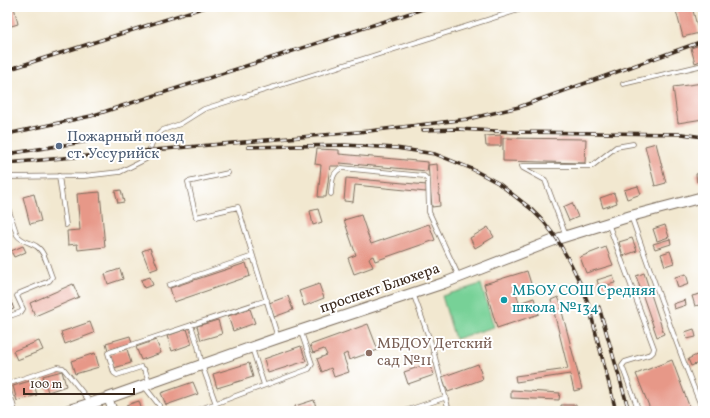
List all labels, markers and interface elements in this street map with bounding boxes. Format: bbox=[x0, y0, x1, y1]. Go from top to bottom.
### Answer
place label: Пожарный поезд ст. Уссурийск bbox=[67, 127, 185, 165]
marker: Пожарный поезд ст. Уссурийск bbox=[54, 141, 64, 151]
street label: проспект Блюхера bbox=[317, 259, 443, 319]
place label: МБОУ СОШ Средняя школа №134 bbox=[512, 281, 656, 319]
marker: МБОУ СОШ Средняя школа №134 bbox=[499, 295, 509, 305]
place label: МБДОУ Детский сад №11 bbox=[377, 334, 492, 372]
marker: МБДОУ Детский сад №11 bbox=[364, 348, 374, 358]
scale bar bbox=[24, 370, 134, 396]
text: 100 m bbox=[30, 377, 63, 393]

